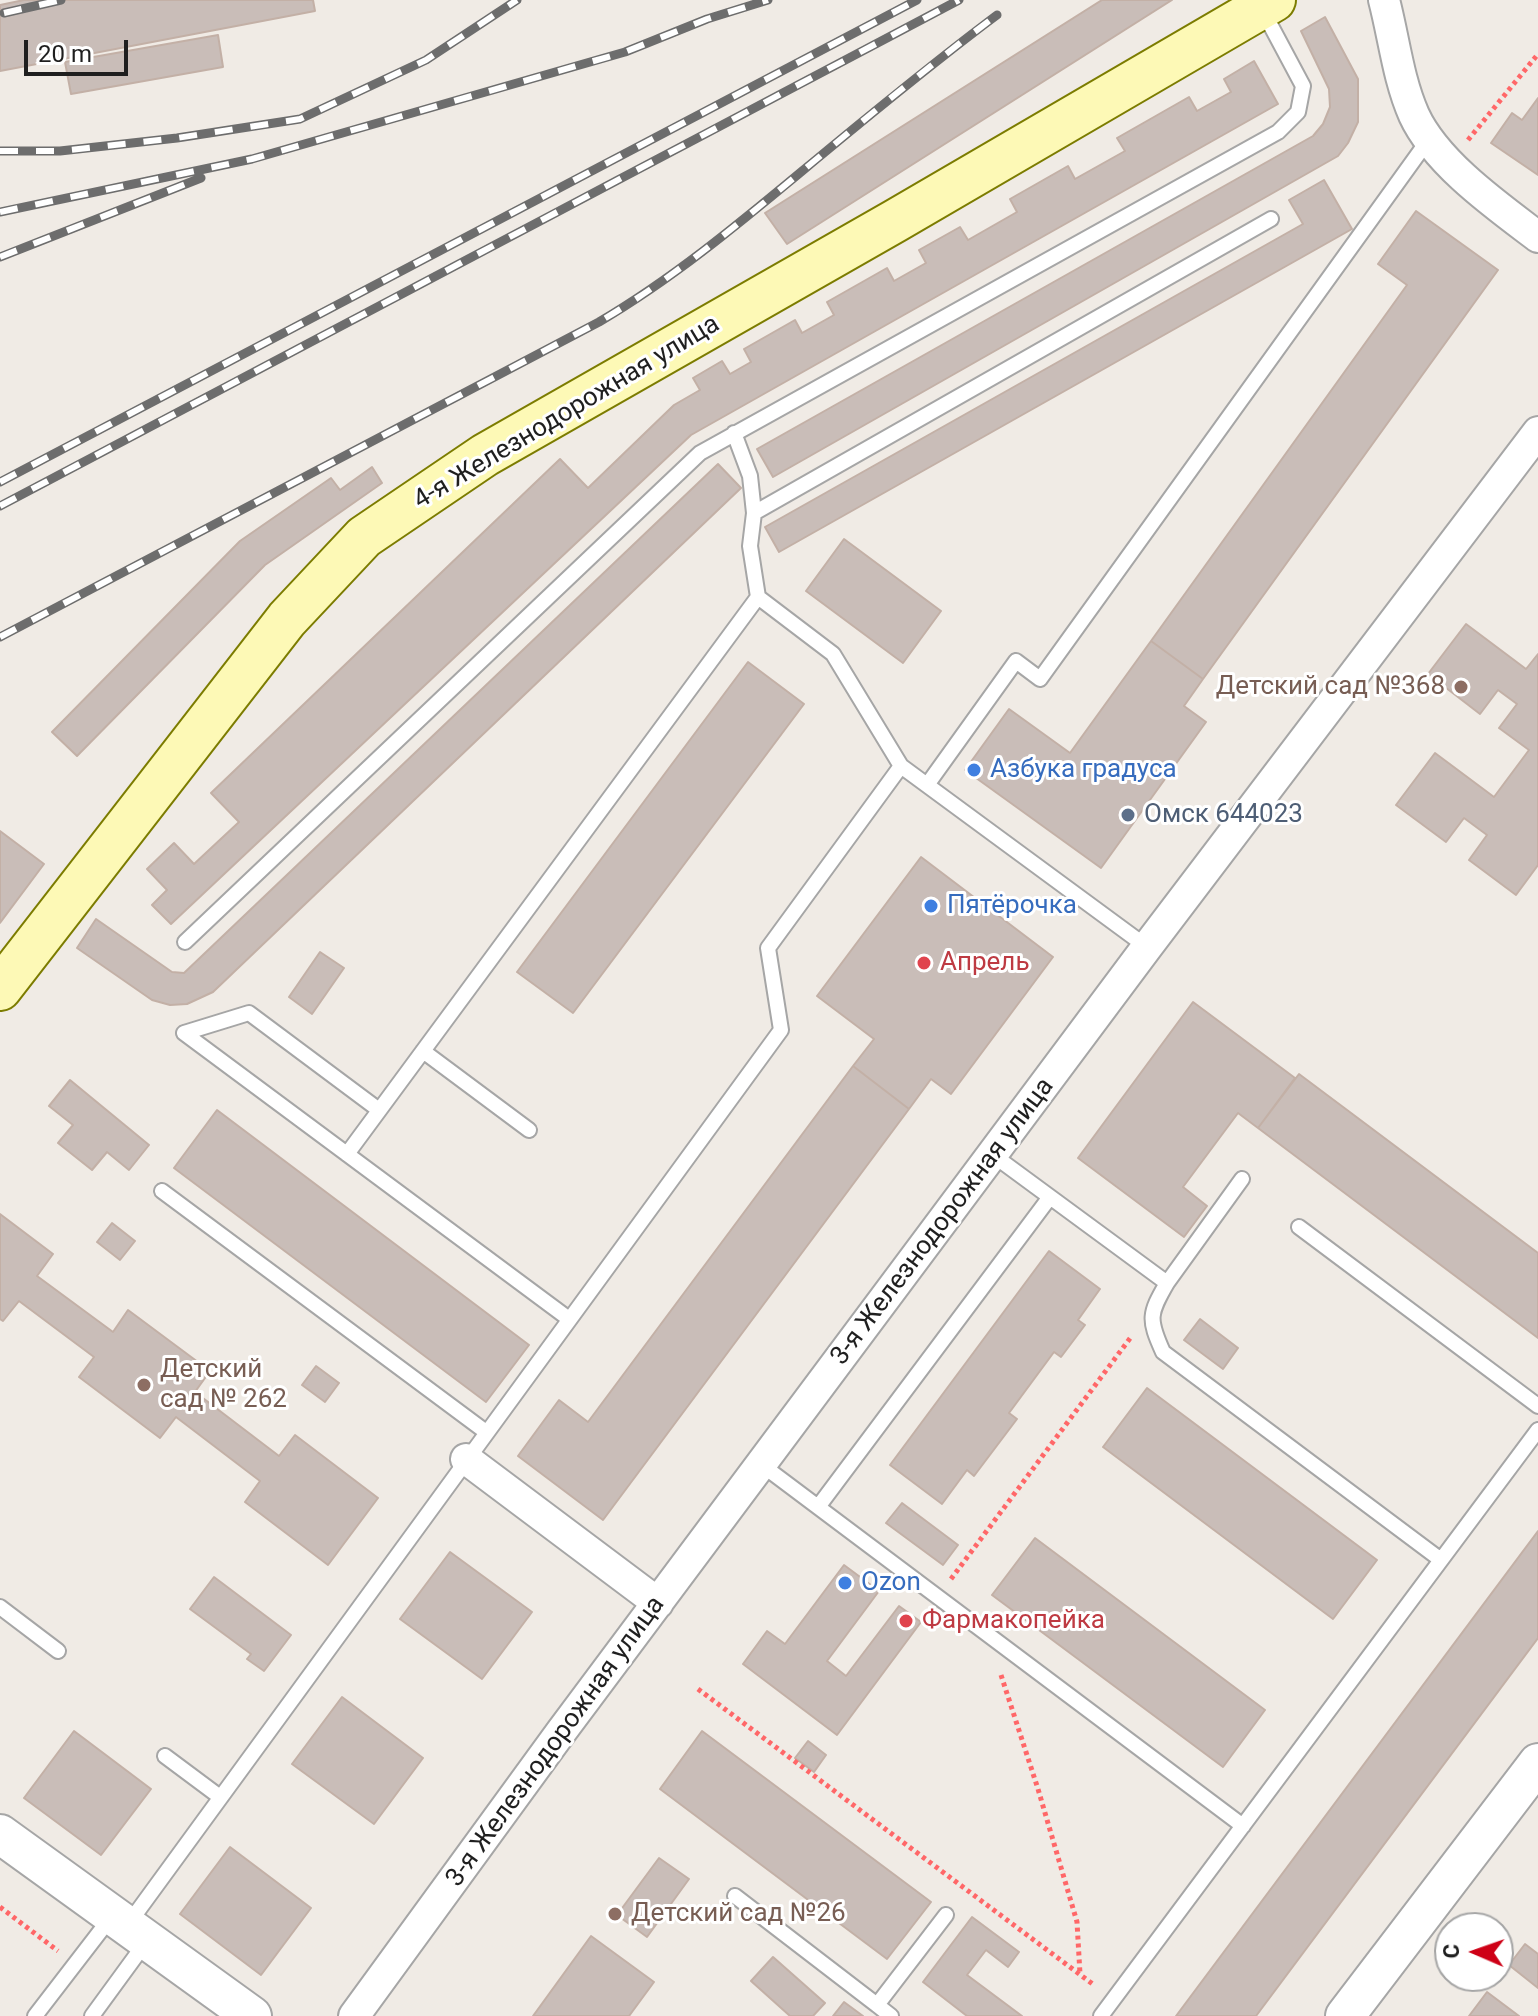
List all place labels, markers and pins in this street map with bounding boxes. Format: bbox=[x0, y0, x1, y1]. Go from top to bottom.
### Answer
place label: Детский сад №368 bbox=[1216, 671, 1445, 703]
marker: Детский сад №368 bbox=[1452, 678, 1470, 696]
place label: Азбука градуса bbox=[990, 754, 1177, 786]
marker: Азбука градуса bbox=[965, 761, 983, 779]
place label: Омск 644023 bbox=[1144, 799, 1303, 831]
marker: Омск 644023 bbox=[1119, 806, 1137, 824]
place label: Пятёрочка bbox=[947, 890, 1077, 922]
marker: Пятёрочка bbox=[922, 897, 940, 915]
place label: Апрель bbox=[940, 947, 1030, 979]
marker: Апрель bbox=[915, 954, 933, 972]
place label: Детский сад № 262 bbox=[160, 1354, 287, 1416]
marker: Детский сад № 262 bbox=[135, 1376, 153, 1394]
place label: Ozon bbox=[861, 1567, 921, 1599]
marker: Ozon bbox=[836, 1574, 854, 1592]
place label: Фармакопейка bbox=[922, 1605, 1105, 1637]
marker: Фармакопейка bbox=[897, 1612, 915, 1630]
place label: Детский сад №26 bbox=[631, 1898, 846, 1930]
marker: Детский сад №26 bbox=[606, 1905, 624, 1923]

